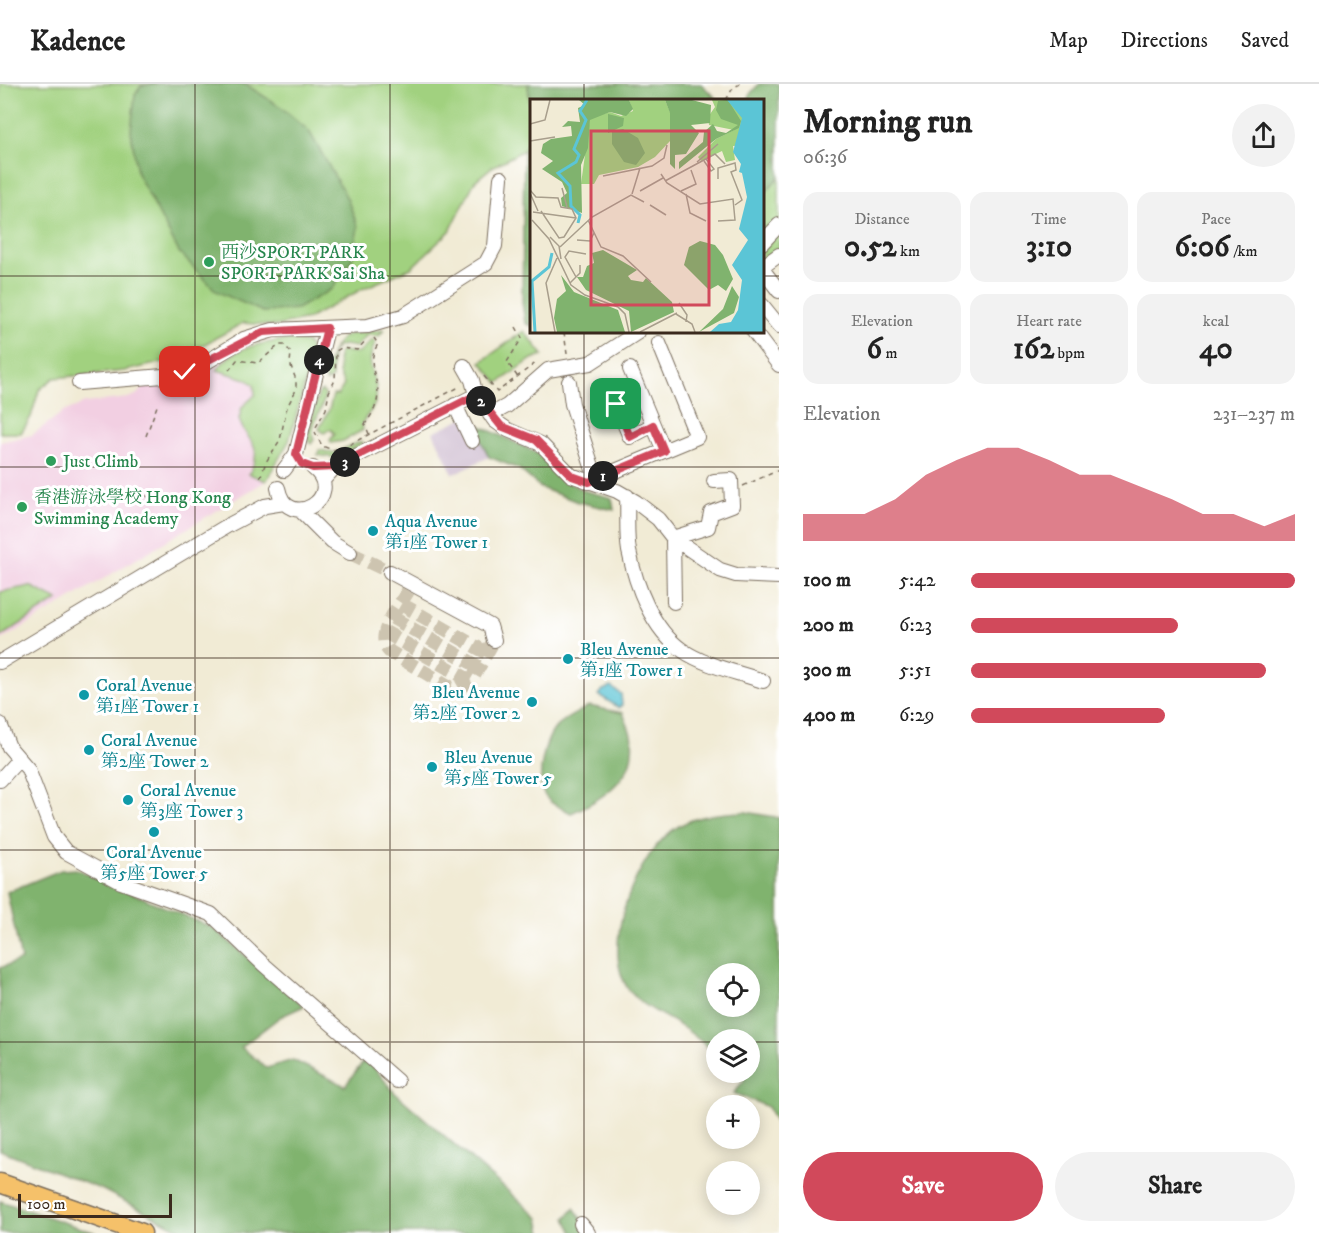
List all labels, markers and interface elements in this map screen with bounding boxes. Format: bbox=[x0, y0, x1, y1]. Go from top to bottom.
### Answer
text: Kadence bbox=[30, 24, 125, 59]
text: Map bbox=[1049, 28, 1088, 54]
text: Directions bbox=[1121, 28, 1208, 54]
text: Saved bbox=[1241, 28, 1289, 54]
inset map bbox=[530, 99, 764, 333]
text: Morning run bbox=[803, 102, 972, 143]
button: share bbox=[1232, 104, 1295, 167]
text: 06:36 bbox=[803, 145, 847, 170]
text: Distance bbox=[854, 209, 910, 229]
text: Time bbox=[1032, 209, 1066, 229]
text: Pace bbox=[1201, 209, 1231, 229]
text: 0.52 bbox=[844, 229, 897, 266]
text: 3:10 bbox=[1026, 229, 1072, 266]
text: 6:06 bbox=[1175, 229, 1230, 266]
text: km bbox=[897, 241, 920, 261]
text: /km bbox=[1230, 241, 1257, 261]
place label: 西沙SPORT PARK SPORT PARK Sai Sha bbox=[221, 242, 385, 285]
marker: 西沙SPORT PARK SPORT PARK Sai Sha bbox=[202, 255, 216, 269]
text: Elevation bbox=[851, 311, 913, 331]
text: Heart rate bbox=[1016, 311, 1082, 331]
text: kcal bbox=[1203, 311, 1229, 331]
text: 6 bbox=[866, 331, 882, 368]
text: 162 bbox=[1013, 331, 1054, 368]
text: 40 bbox=[1199, 331, 1233, 368]
text: m bbox=[882, 343, 898, 363]
text: bpm bbox=[1054, 343, 1085, 363]
pin: 4 bbox=[304, 345, 334, 375]
pin bbox=[159, 346, 210, 397]
text: 4 bbox=[314, 350, 324, 370]
icon: check bbox=[168, 355, 201, 388]
pin bbox=[590, 378, 641, 429]
pin: 2 bbox=[466, 386, 496, 416]
icon: arrive bbox=[599, 387, 632, 420]
text: 2 bbox=[477, 391, 485, 411]
text: Elevation bbox=[803, 402, 880, 427]
text: 231–237 m bbox=[1213, 402, 1295, 427]
pin: 3 bbox=[330, 447, 360, 477]
place label: Just Climb bbox=[61, 451, 138, 473]
text: 3 bbox=[342, 452, 348, 472]
marker: Just Climb bbox=[44, 454, 58, 468]
pin: 1 bbox=[588, 461, 618, 491]
text: 1 bbox=[600, 466, 606, 486]
place label: 香港游泳學校 Hong Kong Swimming Academy bbox=[34, 487, 231, 530]
marker: 香港游泳學校 Hong Kong Swimming Academy bbox=[15, 500, 29, 514]
place label: Aqua Avenue 第1座 Tower 1 bbox=[385, 511, 488, 554]
marker: Aqua Avenue 第1座 Tower 1 bbox=[366, 524, 380, 538]
text: 100 m bbox=[803, 568, 851, 593]
text: 5:42 bbox=[899, 568, 936, 593]
text: 200 m bbox=[803, 613, 854, 638]
text: 6:23 bbox=[899, 613, 932, 638]
place label: Bleu Avenue 第1座 Tower 1 bbox=[580, 639, 683, 682]
marker: Bleu Avenue 第1座 Tower 1 bbox=[561, 652, 575, 666]
text: 300 m bbox=[803, 658, 851, 683]
text: 5:51 bbox=[899, 658, 931, 683]
place label: Coral Avenue 第1座 Tower 1 bbox=[96, 675, 199, 718]
place label: Bleu Avenue 第2座 Tower 2 bbox=[413, 682, 520, 725]
marker: Coral Avenue 第1座 Tower 1 bbox=[77, 688, 91, 702]
marker: Bleu Avenue 第2座 Tower 2 bbox=[525, 695, 539, 709]
text: 400 m bbox=[803, 703, 855, 728]
text: 6:29 bbox=[899, 703, 934, 728]
place label: Coral Avenue 第2座 Tower 2 bbox=[101, 730, 209, 773]
marker: Coral Avenue 第2座 Tower 2 bbox=[82, 743, 96, 757]
place label: Bleu Avenue 第5座 Tower 5 bbox=[444, 747, 552, 790]
marker: Bleu Avenue 第5座 Tower 5 bbox=[425, 760, 439, 774]
place label: Coral Avenue 第3座 Tower 3 bbox=[140, 780, 243, 823]
marker: Coral Avenue 第3座 Tower 3 bbox=[121, 793, 135, 807]
marker: Coral Avenue 第5座 Tower 5 bbox=[147, 825, 161, 839]
place label: Coral Avenue 第5座 Tower 5 bbox=[100, 842, 208, 885]
map controls bbox=[706, 963, 760, 1215]
button: locate bbox=[706, 963, 760, 1017]
button: layers bbox=[706, 1029, 760, 1083]
button: + bbox=[706, 1095, 760, 1149]
button: Save bbox=[803, 1152, 1043, 1221]
button: Share bbox=[1055, 1152, 1295, 1221]
button: − bbox=[706, 1161, 760, 1215]
scale bar bbox=[18, 1191, 172, 1218]
text: 100 m bbox=[27, 1194, 66, 1214]

